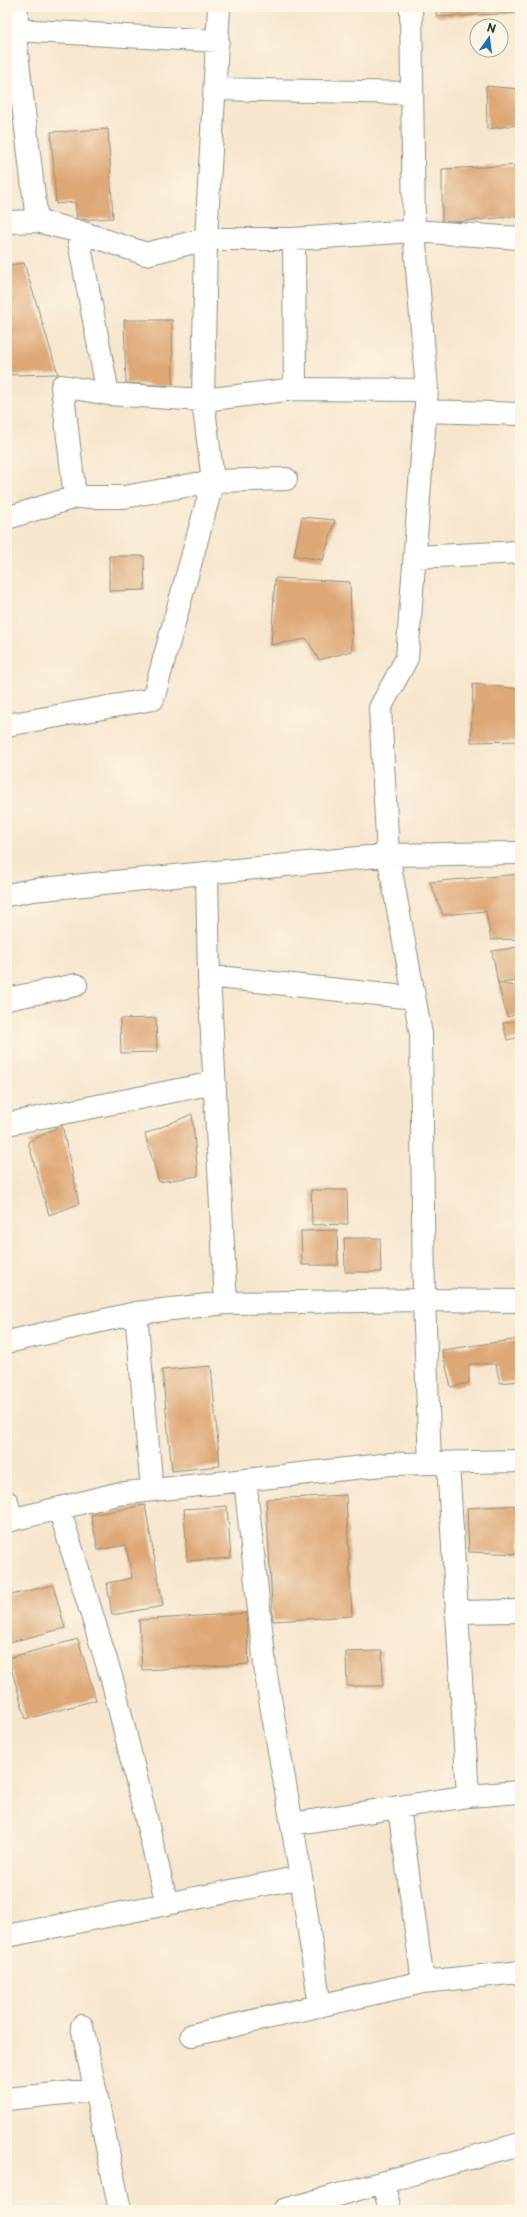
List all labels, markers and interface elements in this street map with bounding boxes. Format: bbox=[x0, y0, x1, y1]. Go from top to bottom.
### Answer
north arrow bbox=[469, 18, 509, 58]
text: N bbox=[485, 19, 498, 37]

